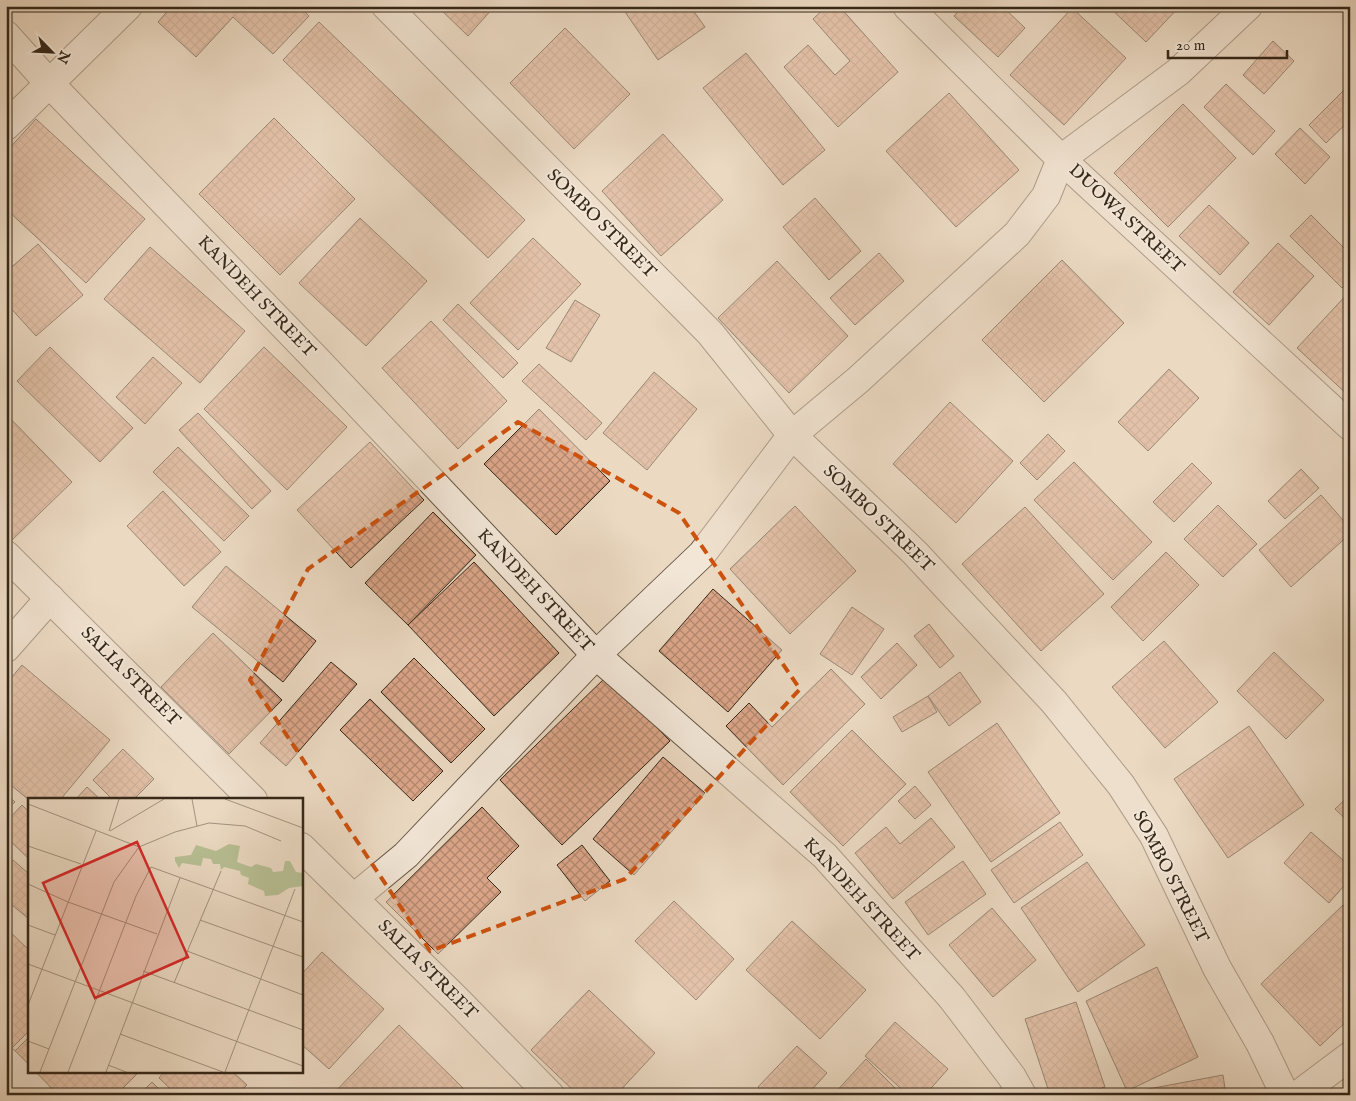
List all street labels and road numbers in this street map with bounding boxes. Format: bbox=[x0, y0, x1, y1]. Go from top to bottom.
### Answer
street label: DUOWA STREET bbox=[1063, 159, 1189, 279]
street label: SOMBO STREET bbox=[541, 164, 661, 284]
street label: KANDEH STREET bbox=[192, 231, 320, 363]
street label: SOMBO STREET bbox=[818, 460, 938, 578]
street label: KANDEH STREET bbox=[472, 524, 598, 658]
street label: SALIA STREET bbox=[75, 622, 185, 732]
street label: SOMBO STREET bbox=[1127, 807, 1213, 947]
street label: KANDEH STREET bbox=[798, 833, 924, 967]
street label: SALIA STREET bbox=[372, 915, 482, 1025]

